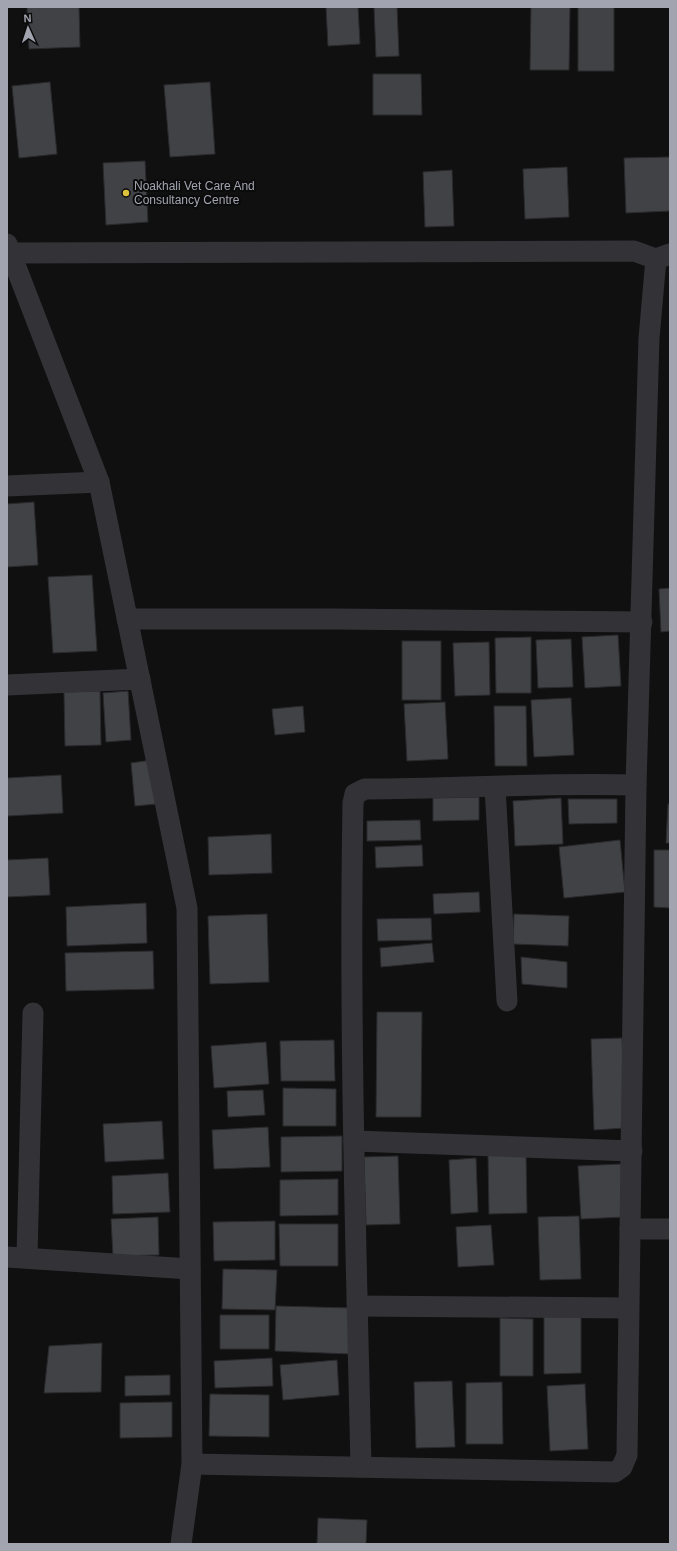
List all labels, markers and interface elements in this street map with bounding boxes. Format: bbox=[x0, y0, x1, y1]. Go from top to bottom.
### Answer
north arrow bbox=[8, 8, 48, 48]
text: N bbox=[23, 12, 32, 24]
place label: Noakhali Vet Care And Consultancy Centre bbox=[134, 179, 255, 207]
marker: Noakhali Vet Care And Consultancy Centre bbox=[121, 188, 131, 198]

